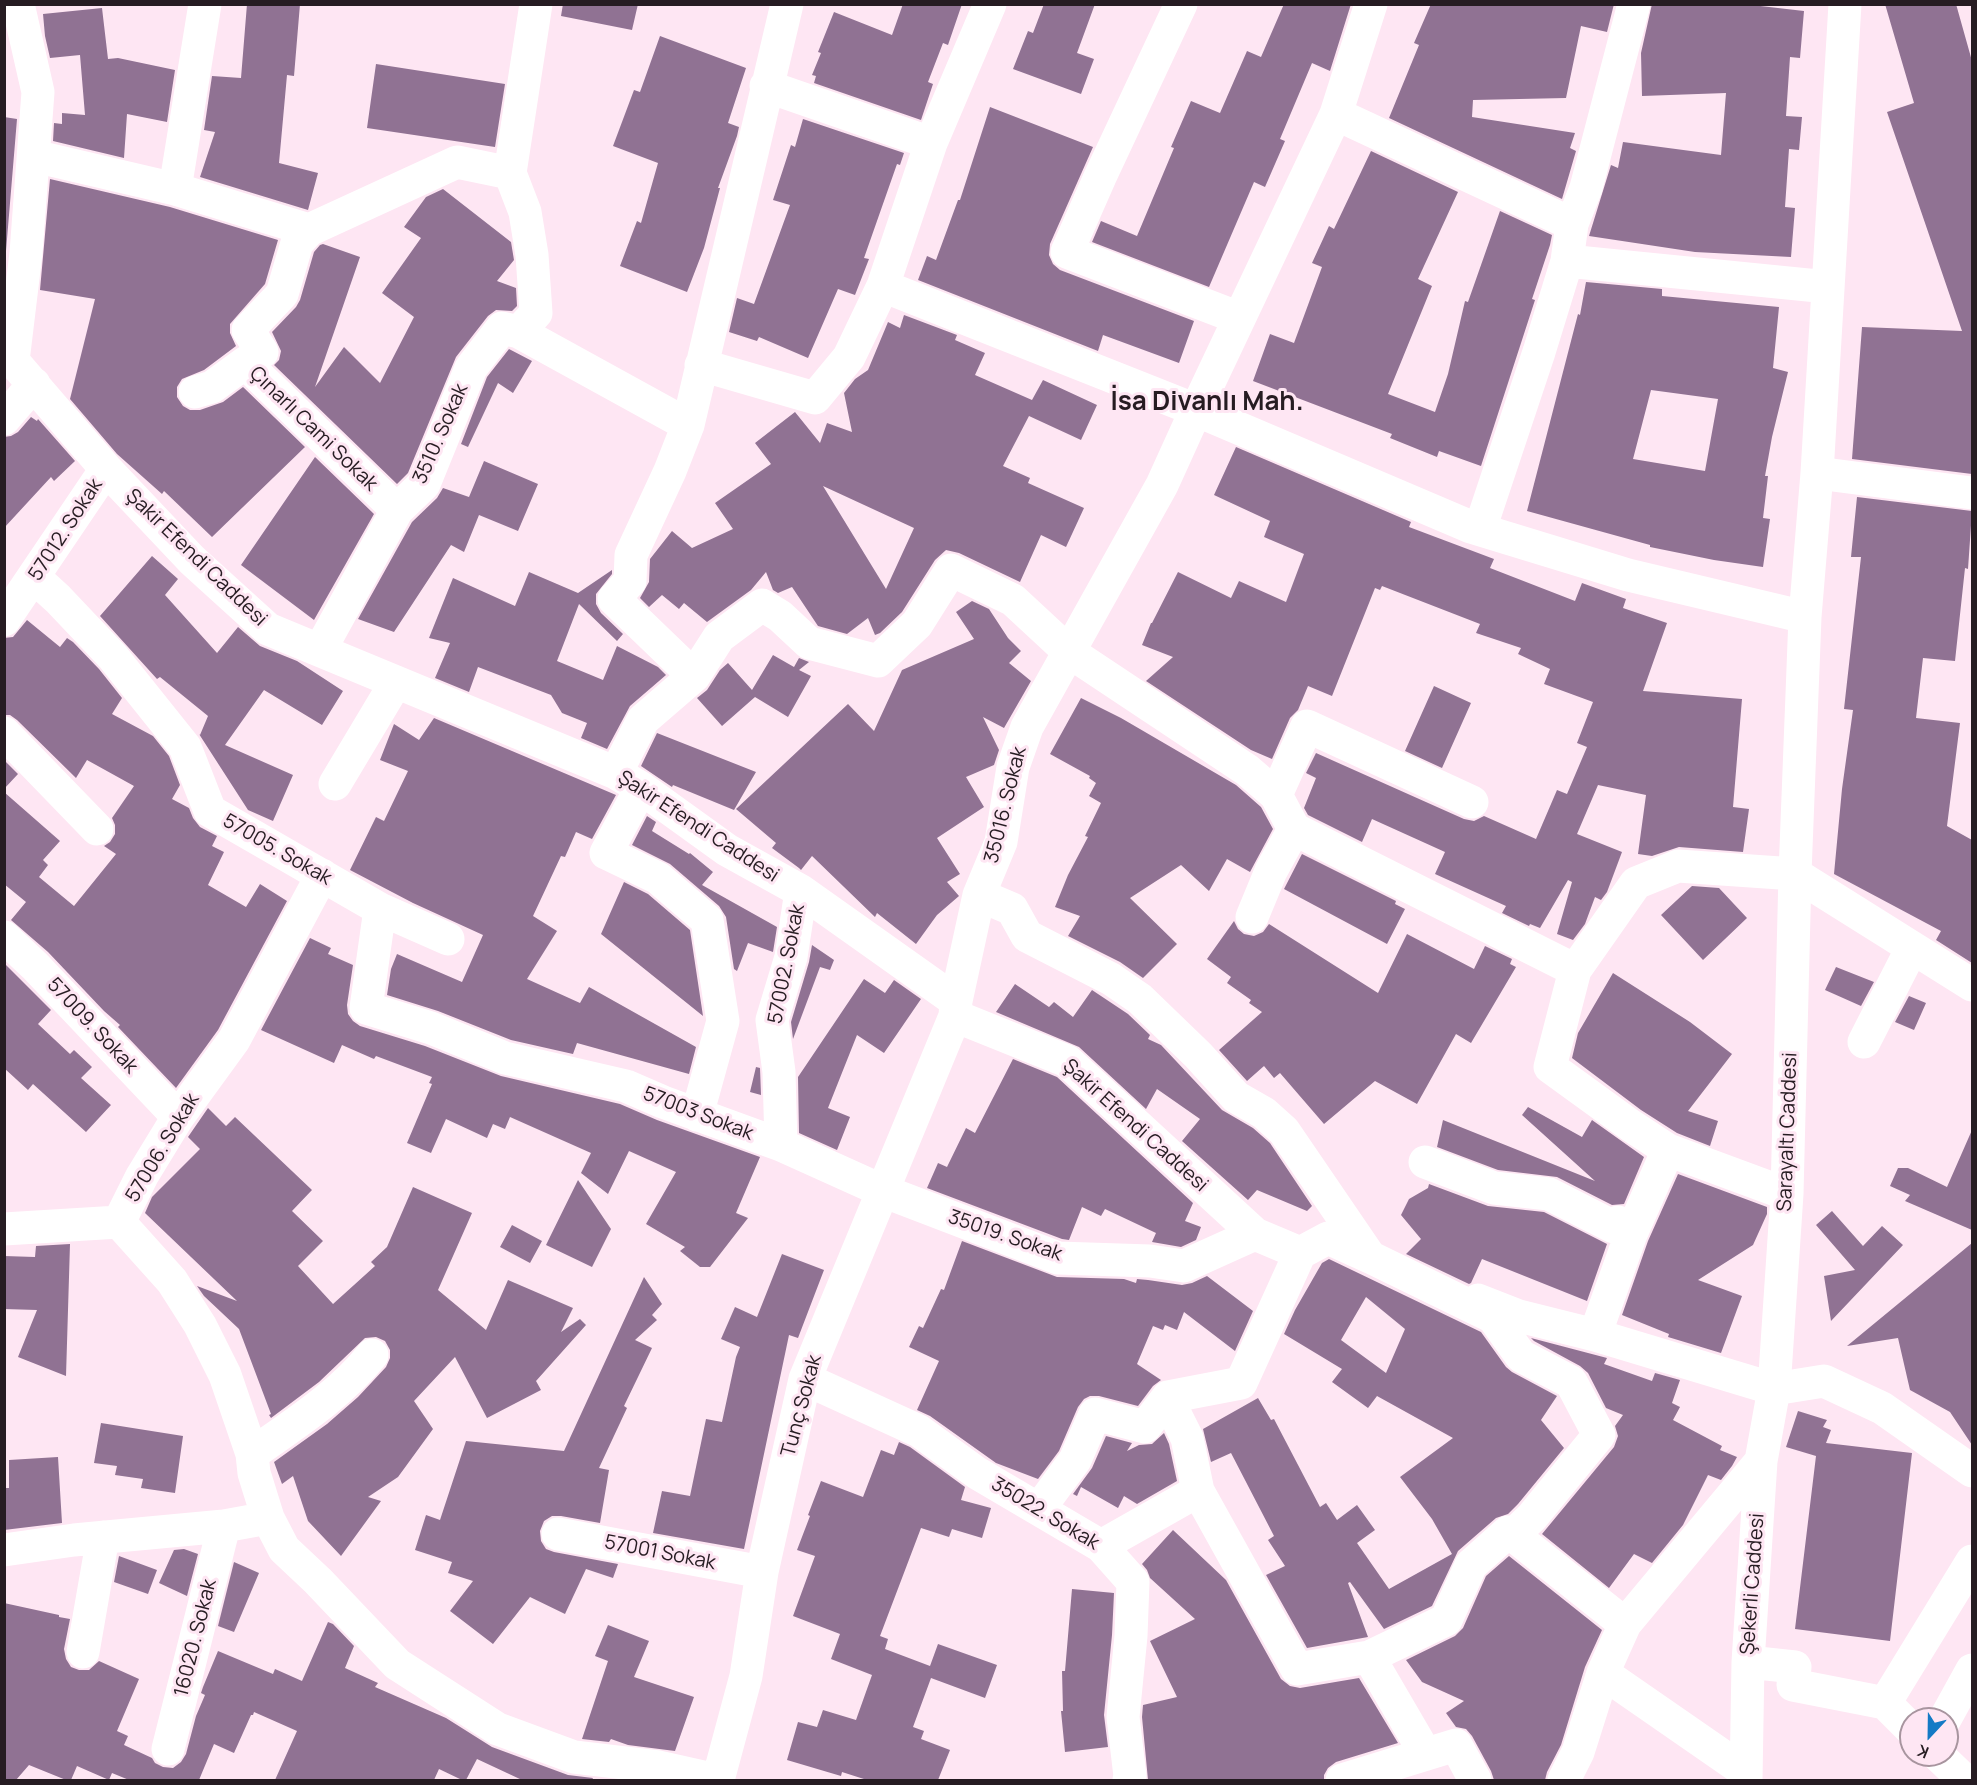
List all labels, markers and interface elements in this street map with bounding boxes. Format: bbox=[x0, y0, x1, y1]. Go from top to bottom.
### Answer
street label: Çınarlı Cami Sokak bbox=[244, 362, 382, 496]
street label: 3510. Sokak bbox=[408, 380, 474, 488]
district label: İsa Divanlı Mah. bbox=[1110, 387, 1304, 419]
street label: 57012. Sokak bbox=[24, 474, 108, 586]
street label: Şakir Efendi Caddesi bbox=[120, 484, 272, 632]
street label: 35016. Sokak bbox=[980, 744, 1032, 866]
street label: Şakir Efendi Caddesi bbox=[613, 766, 783, 888]
street label: 57005. Sokak bbox=[218, 809, 336, 891]
street label: 57002. Sokak bbox=[764, 902, 810, 1026]
street label: 57009. Sokak bbox=[42, 973, 142, 1079]
street label: Sarayaltı Caddesi bbox=[1773, 1052, 1803, 1212]
street label: Şakir Efendi Caddesi bbox=[1057, 1055, 1213, 1197]
street label: 57003 Sokak bbox=[639, 1082, 757, 1146]
street label: 57006. Sokak bbox=[121, 1089, 205, 1207]
street label: 35019. Sokak bbox=[945, 1205, 1065, 1267]
street label: Tunç Sokak bbox=[777, 1352, 827, 1460]
street label: 35022. Sokak bbox=[987, 1472, 1103, 1556]
street label: Şekerli Caddesi bbox=[1736, 1512, 1770, 1656]
street label: 57001 Sokak bbox=[602, 1530, 718, 1576]
street label: 16020. Sokak bbox=[170, 1577, 222, 1699]
north arrow bbox=[1899, 1707, 1959, 1767]
text: K bbox=[1914, 1740, 1932, 1764]

